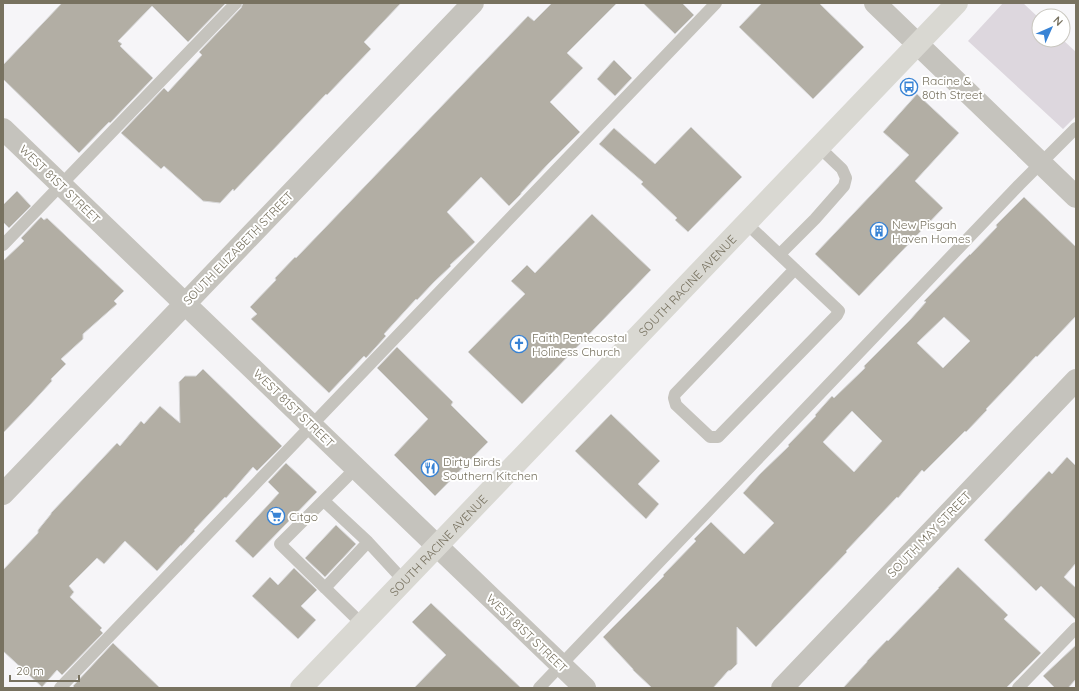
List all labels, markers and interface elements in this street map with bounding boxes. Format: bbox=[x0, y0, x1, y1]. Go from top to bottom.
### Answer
north arrow bbox=[1031, 8, 1071, 48]
text: N bbox=[1050, 13, 1066, 29]
place label: Racine & 80th Street bbox=[922, 73, 983, 102]
bus stop icon: Racine & 80th Street bbox=[899, 77, 919, 97]
street label: WEST 81ST STREET bbox=[16, 142, 104, 226]
street label: SOUTH ELIZABETH STREET bbox=[180, 188, 296, 308]
place label: New Pisgah Haven Homes bbox=[892, 217, 971, 246]
building icon: New Pisgah Haven Homes bbox=[869, 221, 889, 241]
street label: SOUTH RACINE AVENUE bbox=[635, 231, 739, 339]
place label: Faith Pentecostal Holiness Church bbox=[532, 330, 627, 359]
church icon: Faith Pentecostal Holiness Church bbox=[509, 334, 529, 354]
street label: WEST 81ST STREET bbox=[250, 366, 338, 450]
place label: Dirty Birds Southern Kitchen bbox=[443, 454, 538, 483]
restaurant icon: Dirty Birds Southern Kitchen bbox=[420, 458, 440, 478]
street label: SOUTH MAY STREET bbox=[884, 488, 974, 580]
street label: SOUTH RACINE AVENUE bbox=[386, 491, 490, 599]
supermarket icon: Citgo bbox=[266, 506, 286, 526]
place label: Citgo bbox=[289, 509, 318, 524]
street label: WEST 81ST STREET bbox=[483, 591, 571, 675]
scale bar bbox=[10, 657, 79, 683]
text: 20 m bbox=[16, 663, 44, 678]

